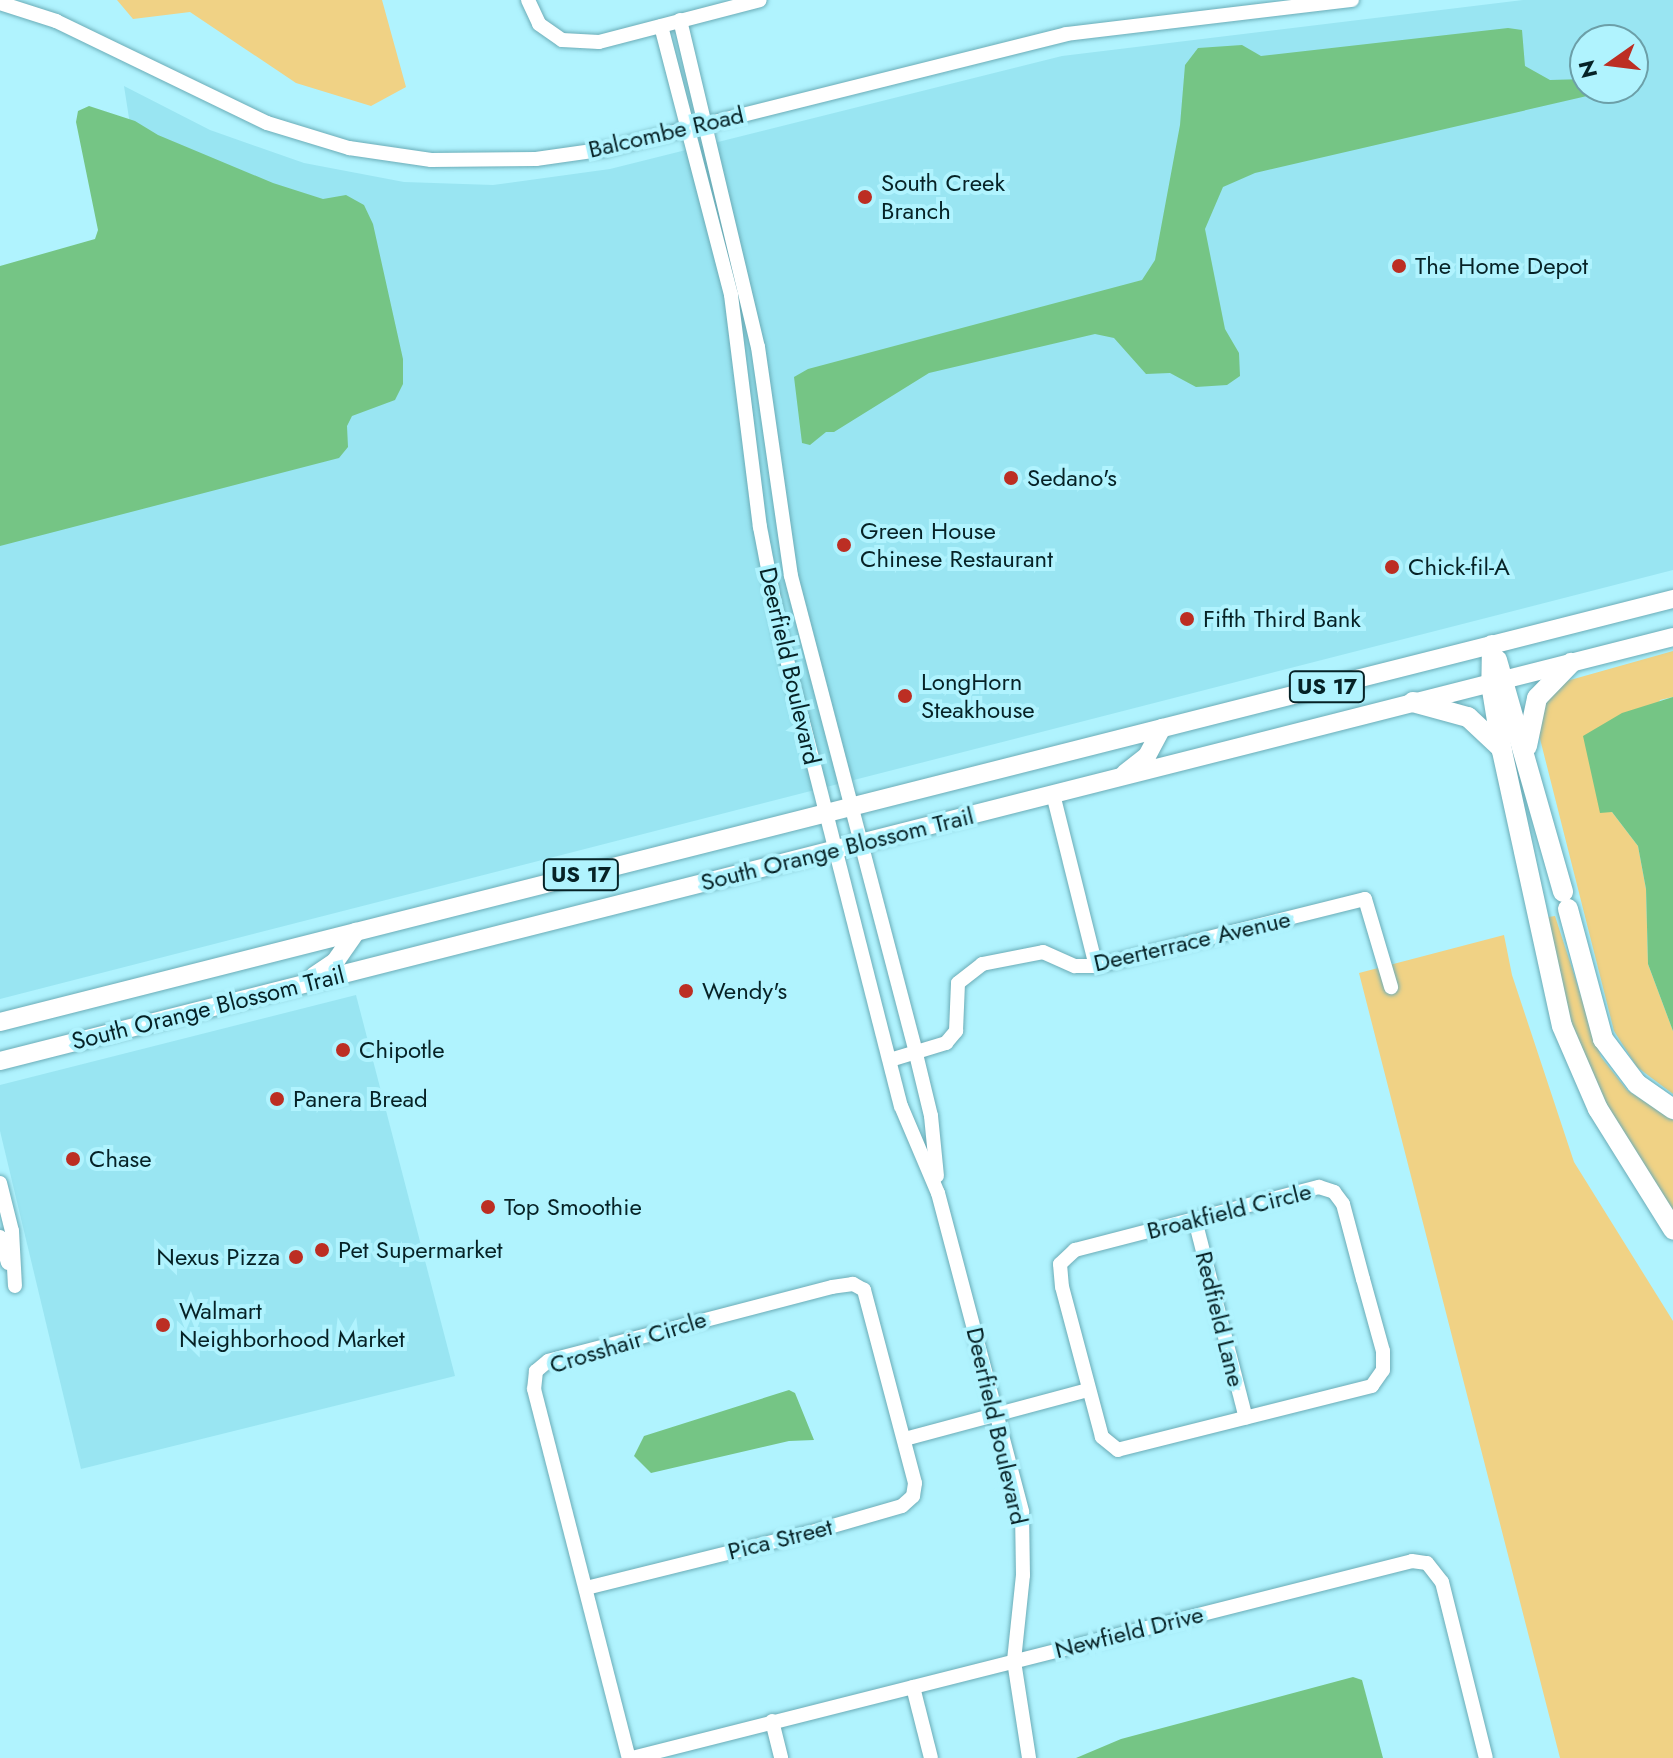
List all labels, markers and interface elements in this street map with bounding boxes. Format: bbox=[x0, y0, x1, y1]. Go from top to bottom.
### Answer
north arrow bbox=[1569, 24, 1649, 104]
text: N bbox=[1570, 57, 1605, 82]
street label: Balcombe Road bbox=[585, 100, 747, 164]
place label: South Creek Branch bbox=[881, 169, 1005, 225]
marker: South Creek Branch bbox=[856, 188, 874, 206]
place label: The Home Depot bbox=[1415, 252, 1588, 280]
marker: The Home Depot bbox=[1390, 257, 1408, 275]
place label: Sedano's bbox=[1027, 464, 1117, 492]
marker: Sedano's bbox=[1002, 469, 1020, 487]
place label: Green House Chinese Restaurant bbox=[860, 517, 1053, 573]
marker: Green House Chinese Restaurant bbox=[835, 536, 853, 554]
place label: Chick-fil-A bbox=[1408, 553, 1510, 581]
marker: Chick-fil-A bbox=[1383, 558, 1401, 576]
street label: Deerfield Boulevard bbox=[753, 564, 827, 768]
place label: Fifth Third Bank bbox=[1203, 605, 1361, 633]
marker: Fifth Third Bank bbox=[1178, 610, 1196, 628]
place label: LongHorn Steakhouse bbox=[921, 668, 1035, 724]
road number: US 17 bbox=[1287, 669, 1367, 705]
marker: LongHorn Steakhouse bbox=[896, 687, 914, 705]
street label: South Orange Blossom Trail bbox=[698, 801, 976, 897]
road number: US 17 bbox=[541, 857, 621, 893]
street label: Deerterrace Avenue bbox=[1091, 904, 1293, 978]
street label: South Orange Blossom Trail bbox=[69, 960, 347, 1056]
place label: Wendy's bbox=[702, 977, 787, 1005]
marker: Wendy's bbox=[677, 982, 695, 1000]
place label: Chipotle bbox=[359, 1036, 445, 1064]
marker: Chipotle bbox=[334, 1041, 352, 1059]
place label: Panera Bread bbox=[293, 1085, 428, 1113]
marker: Panera Bread bbox=[268, 1090, 286, 1108]
place label: Chase bbox=[89, 1145, 152, 1173]
marker: Chase bbox=[64, 1150, 82, 1168]
street label: Broakfield Circle bbox=[1144, 1177, 1314, 1245]
place label: Top Smoothie bbox=[504, 1193, 642, 1221]
marker: Top Smoothie bbox=[479, 1198, 497, 1216]
place label: Pet Supermarket bbox=[338, 1236, 503, 1264]
marker: Pet Supermarket bbox=[313, 1241, 331, 1259]
place label: Nexus Pizza bbox=[156, 1243, 280, 1271]
marker: Nexus Pizza bbox=[287, 1248, 305, 1266]
street label: Redfield Lane bbox=[1189, 1248, 1251, 1390]
place label: Walmart Neighborhood Market bbox=[179, 1297, 405, 1353]
street label: Crosshair Circle bbox=[546, 1304, 710, 1380]
marker: Walmart Neighborhood Market bbox=[154, 1316, 172, 1334]
street label: Deerfield Boulevard bbox=[960, 1324, 1034, 1528]
street label: Pica Street bbox=[725, 1512, 835, 1566]
street label: Newfield Drive bbox=[1052, 1600, 1206, 1664]

